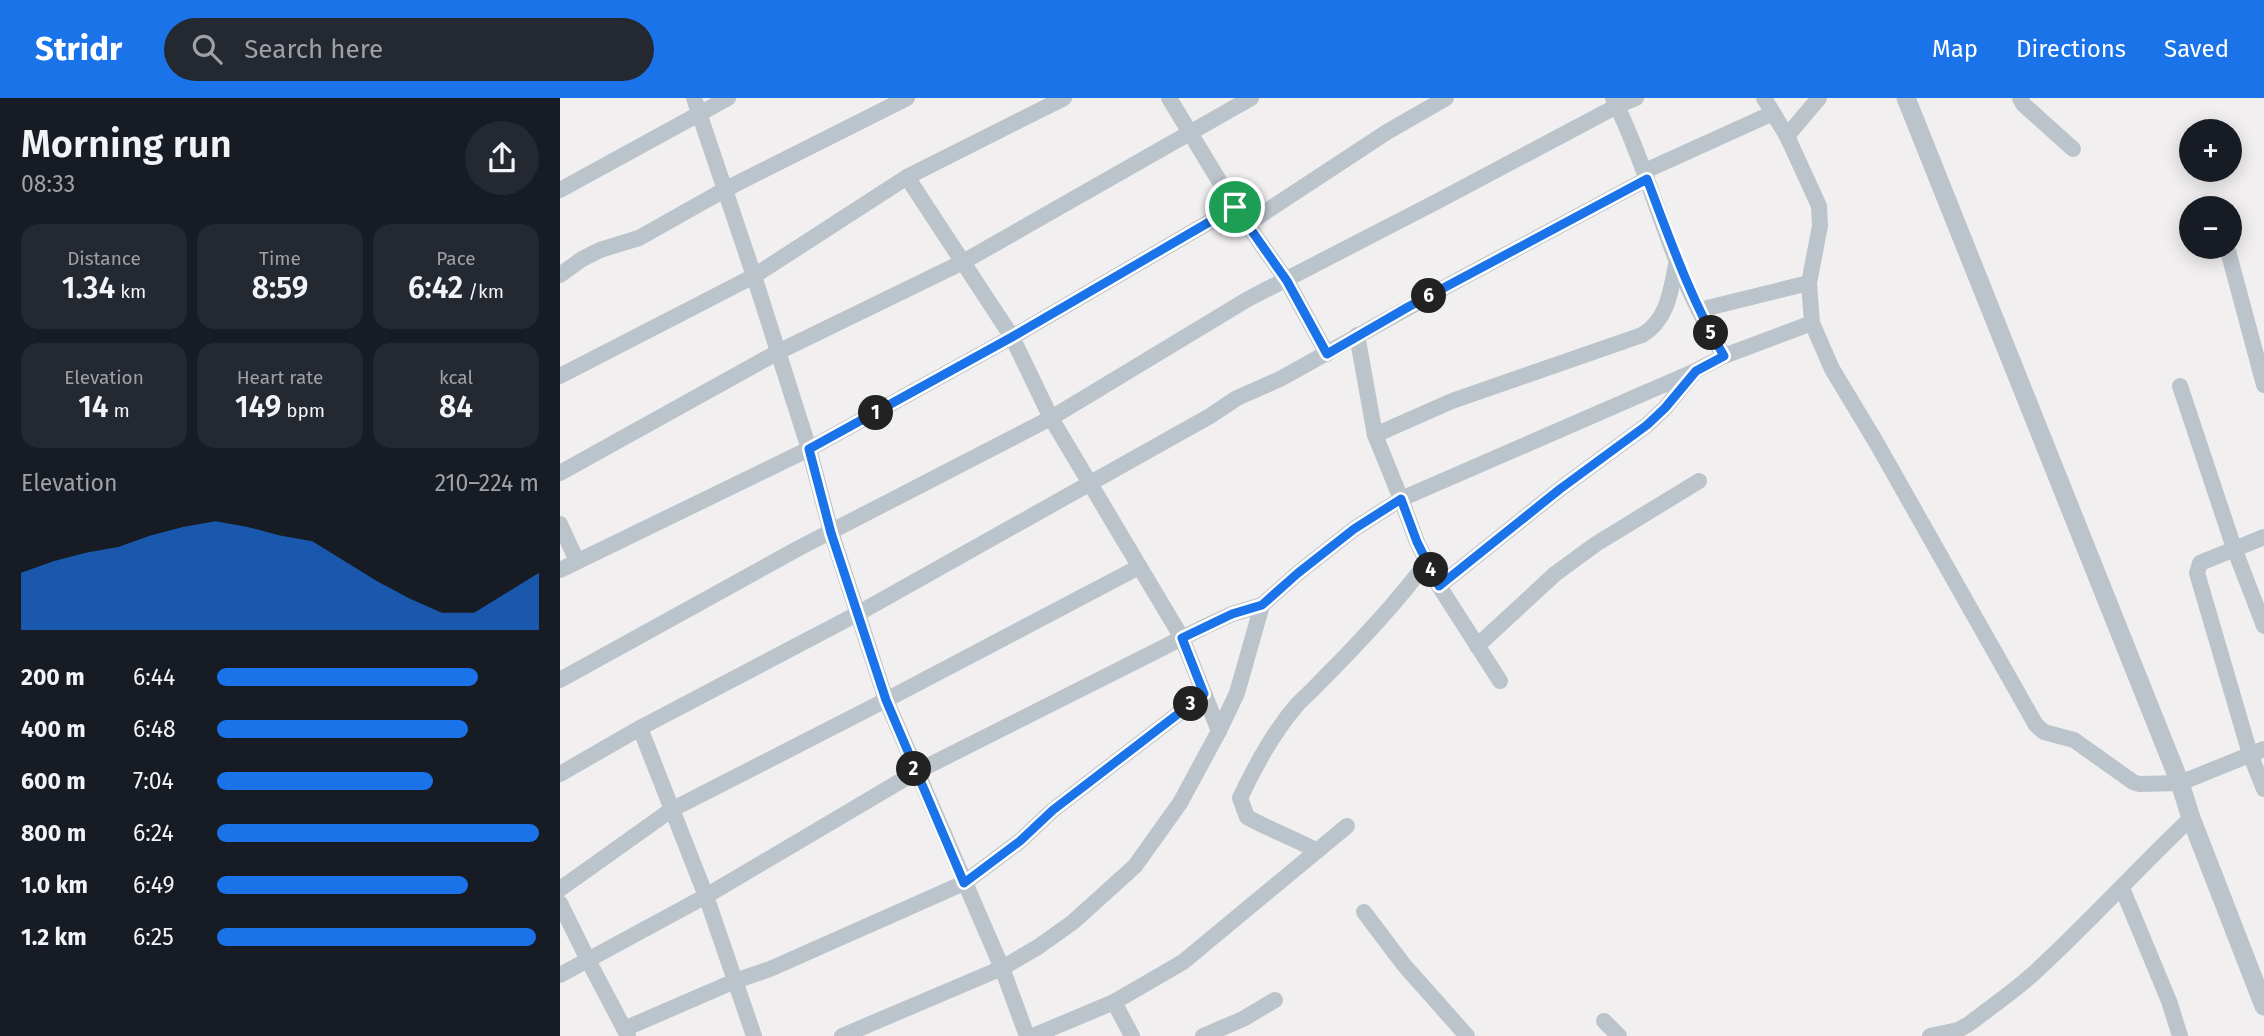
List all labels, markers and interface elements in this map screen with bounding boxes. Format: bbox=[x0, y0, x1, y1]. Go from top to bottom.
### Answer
search box bbox=[164, 18, 654, 81]
text: Stridr bbox=[35, 29, 122, 69]
icon: search bbox=[188, 30, 226, 68]
text: Search here bbox=[244, 34, 383, 65]
text: Map bbox=[1932, 35, 1978, 63]
text: Directions bbox=[2016, 35, 2126, 63]
text: Saved bbox=[2164, 35, 2229, 63]
map controls bbox=[2179, 119, 2242, 259]
button: + bbox=[2179, 119, 2242, 182]
text: Morning run bbox=[21, 121, 232, 167]
button: share bbox=[465, 121, 539, 195]
text: 08:33 bbox=[21, 170, 75, 198]
pin bbox=[1205, 177, 1265, 237]
icon: arrive bbox=[1216, 188, 1254, 226]
button: − bbox=[2179, 196, 2242, 259]
text: Distance bbox=[67, 247, 141, 270]
text: Time bbox=[259, 247, 301, 270]
text: Pace bbox=[436, 247, 476, 270]
text: 1.34 bbox=[62, 270, 115, 306]
text: 8:59 bbox=[252, 270, 308, 306]
text: 6:42 bbox=[408, 270, 463, 306]
pin: 6 bbox=[1412, 278, 1446, 314]
text: km bbox=[115, 280, 146, 303]
text: /km bbox=[463, 280, 504, 303]
text: 6 bbox=[1423, 284, 1434, 307]
pin: 5 bbox=[1694, 316, 1728, 350]
text: 5 bbox=[1705, 321, 1716, 344]
text: Elevation bbox=[64, 366, 144, 389]
text: Heart rate bbox=[237, 366, 323, 389]
text: kcal bbox=[439, 366, 473, 389]
text: 14 bbox=[78, 389, 109, 425]
text: 149 bbox=[235, 389, 281, 425]
text: 84 bbox=[439, 389, 473, 425]
pin: 1 bbox=[858, 396, 894, 430]
text: m bbox=[109, 399, 130, 422]
text: bpm bbox=[281, 399, 325, 422]
text: 1 bbox=[871, 401, 880, 424]
text: Elevation bbox=[21, 469, 117, 497]
text: 210–224 m bbox=[435, 469, 539, 497]
pin: 4 bbox=[1414, 552, 1448, 588]
text: 4 bbox=[1425, 558, 1436, 581]
text: 200 m bbox=[21, 663, 85, 691]
text: 6:44 bbox=[133, 663, 175, 691]
pin: 3 bbox=[1174, 686, 1208, 722]
text: 3 bbox=[1186, 692, 1195, 715]
text: 400 m bbox=[21, 715, 86, 743]
text: 6:48 bbox=[133, 715, 176, 743]
pin: 2 bbox=[896, 752, 932, 786]
text: 2 bbox=[909, 757, 918, 780]
text: 600 m bbox=[21, 767, 86, 795]
text: 7:04 bbox=[133, 767, 174, 795]
text: 800 m bbox=[21, 819, 86, 847]
text: 6:24 bbox=[133, 819, 174, 847]
text: 1.0 km bbox=[21, 871, 88, 899]
text: 6:49 bbox=[133, 871, 175, 899]
text: 1.2 km bbox=[21, 923, 87, 951]
text: 6:25 bbox=[133, 923, 174, 951]

